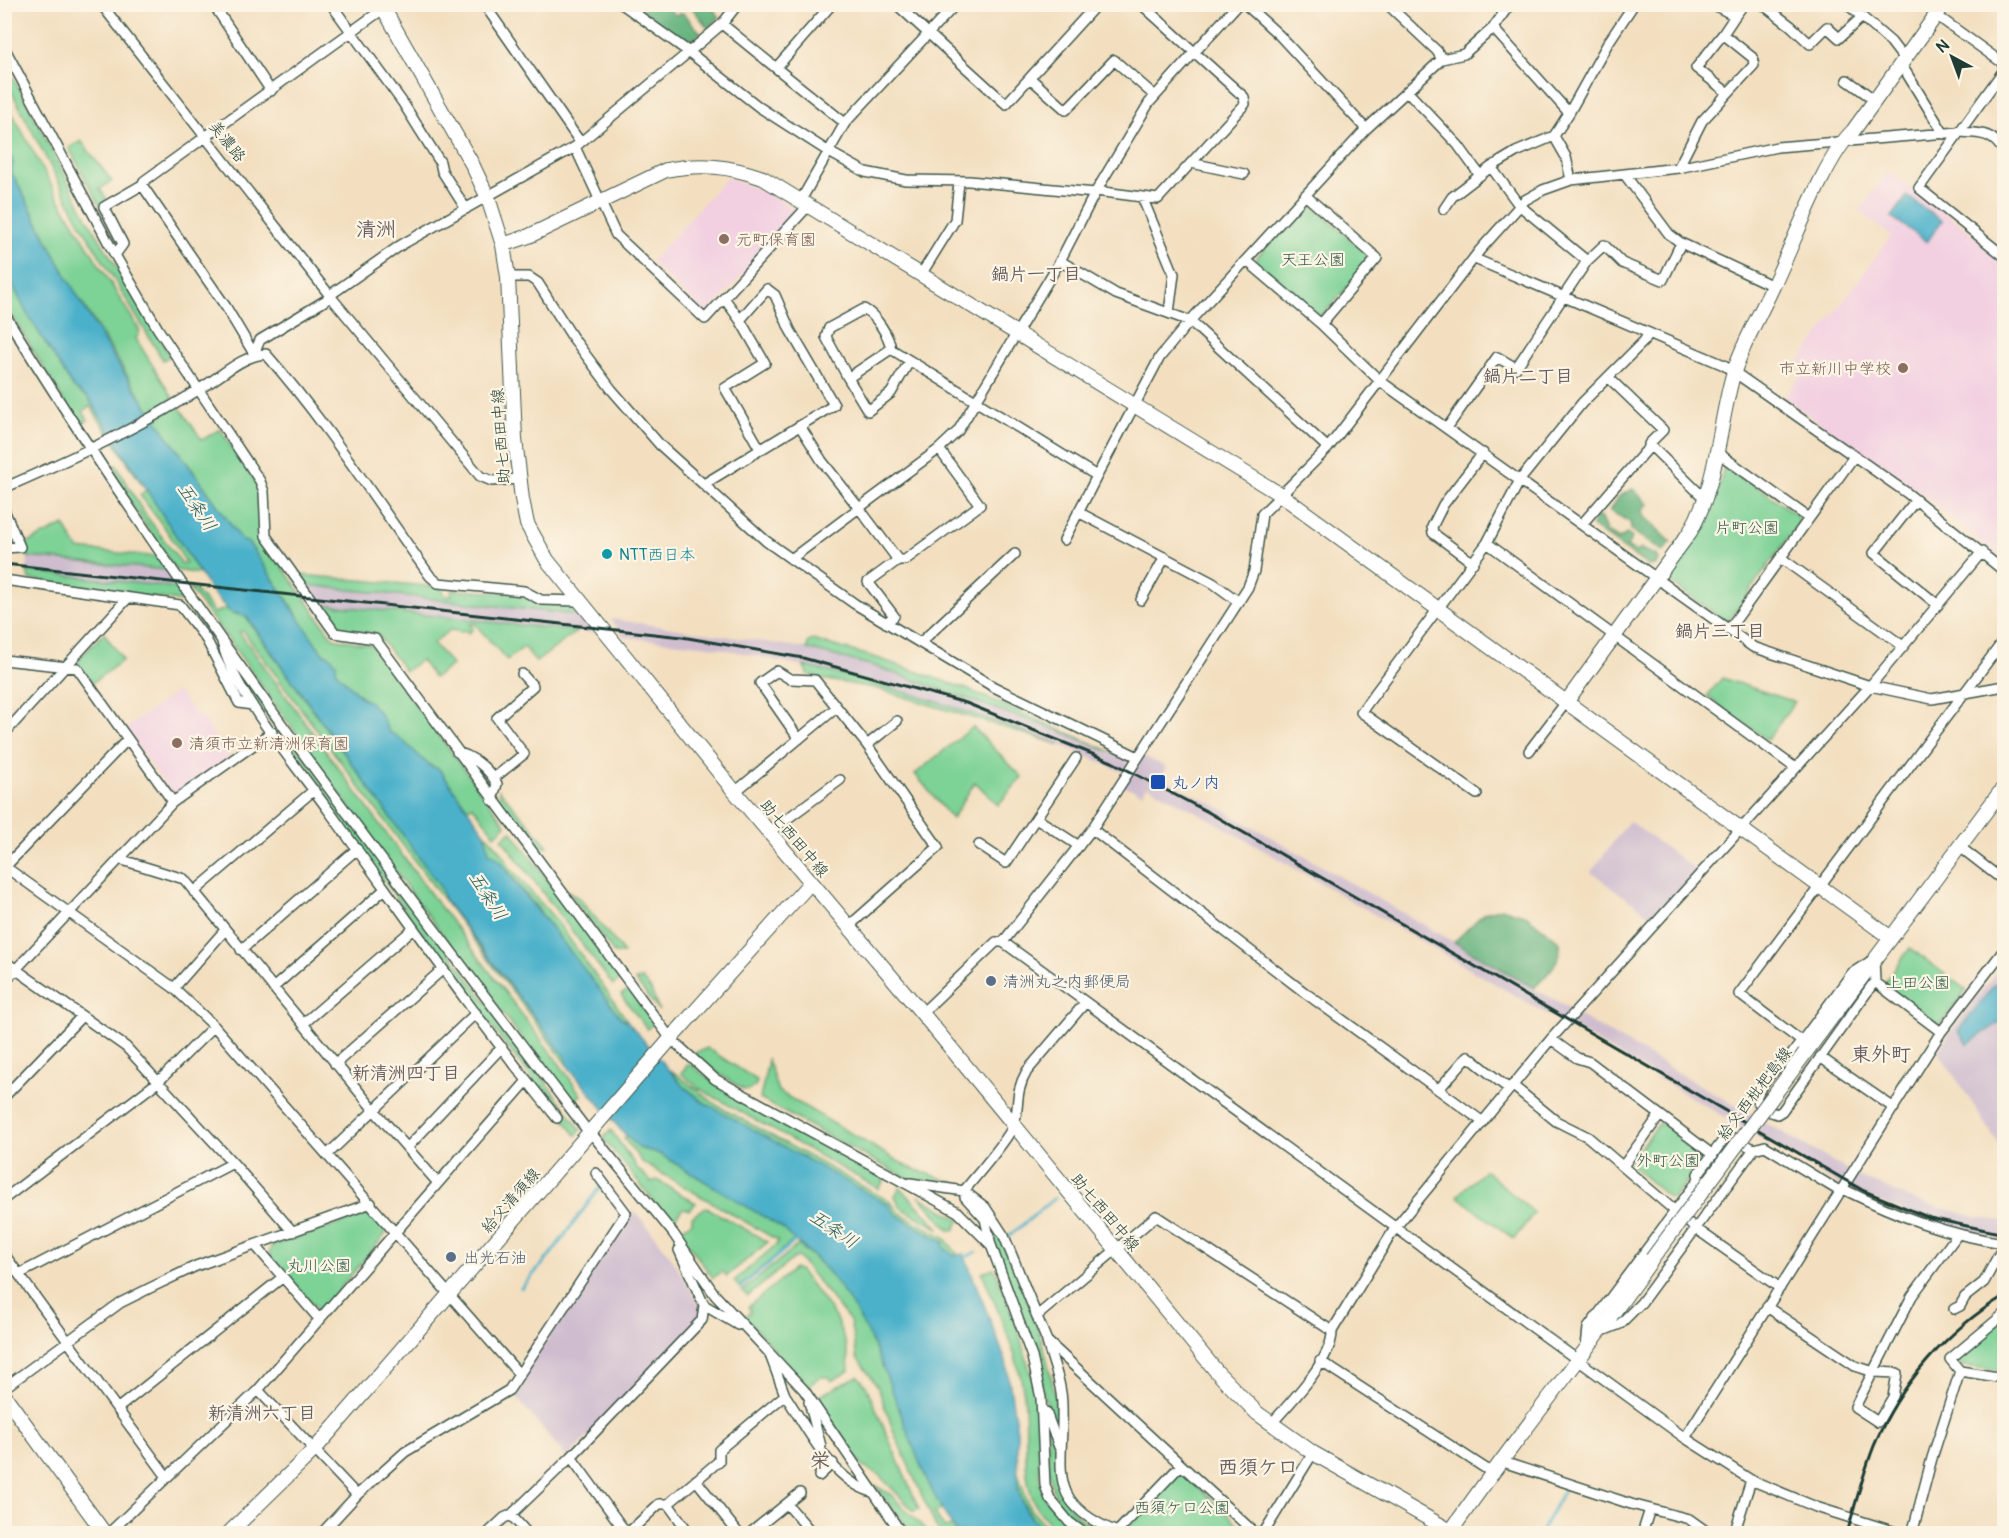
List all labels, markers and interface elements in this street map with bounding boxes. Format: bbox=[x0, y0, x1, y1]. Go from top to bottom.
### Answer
north arrow bbox=[1922, 27, 1982, 87]
text: N bbox=[1932, 35, 1954, 58]
street label: 美濃路 bbox=[204, 117, 250, 167]
district label: 清洲 bbox=[356, 217, 396, 242]
place label: 元町保育園 bbox=[736, 230, 816, 250]
marker: 元町保育園 bbox=[717, 232, 731, 246]
park label: 天王公園 bbox=[1281, 250, 1345, 270]
district label: 鍋片一丁目 bbox=[991, 263, 1081, 286]
place label: 市立新川中学校 bbox=[1779, 359, 1891, 379]
marker: 市立新川中学校 bbox=[1896, 361, 1910, 375]
district label: 鍋片二丁目 bbox=[1483, 365, 1573, 388]
street label: 助七西田中線 bbox=[488, 387, 514, 485]
water label: 五条川 bbox=[172, 478, 221, 536]
park label: 片町公園 bbox=[1715, 518, 1779, 538]
place label: NTT西日本 bbox=[619, 545, 696, 565]
marker: NTT西日本 bbox=[600, 547, 614, 561]
district label: 鍋片三丁目 bbox=[1675, 620, 1765, 643]
place label: 清須市立新清洲保育園 bbox=[189, 734, 349, 754]
marker: 清須市立新清洲保育園 bbox=[170, 736, 184, 750]
marker: 丸ノ内 bbox=[1149, 773, 1167, 791]
place label: 丸ノ内 bbox=[1172, 773, 1220, 793]
street label: 助七西田中線 bbox=[756, 795, 833, 882]
water label: 五条川 bbox=[463, 867, 512, 925]
place label: 清洲丸之内郵便局 bbox=[1003, 972, 1131, 992]
park label: 上田公園 bbox=[1886, 973, 1950, 993]
marker: 清洲丸之内郵便局 bbox=[984, 974, 998, 988]
district label: 東外町 bbox=[1851, 1042, 1911, 1067]
street label: 給父西枇杷島線 bbox=[1713, 1043, 1796, 1144]
district label: 新清洲四丁目 bbox=[352, 1062, 460, 1085]
park label: 外町公園 bbox=[1636, 1151, 1700, 1171]
street label: 給父清須線 bbox=[477, 1164, 545, 1237]
street label: 助七西田中線 bbox=[1067, 1169, 1144, 1256]
water label: 五条川 bbox=[805, 1205, 863, 1254]
place label: 出光石油 bbox=[463, 1248, 527, 1268]
marker: 出光石油 bbox=[444, 1250, 458, 1264]
park label: 丸川公園 bbox=[287, 1256, 351, 1276]
district label: 新清洲六丁目 bbox=[208, 1402, 316, 1425]
district label: 栄 bbox=[810, 1448, 830, 1473]
district label: 西須ケ口 bbox=[1218, 1455, 1298, 1480]
park label: 西須ケ口公園 bbox=[1134, 1498, 1230, 1518]

